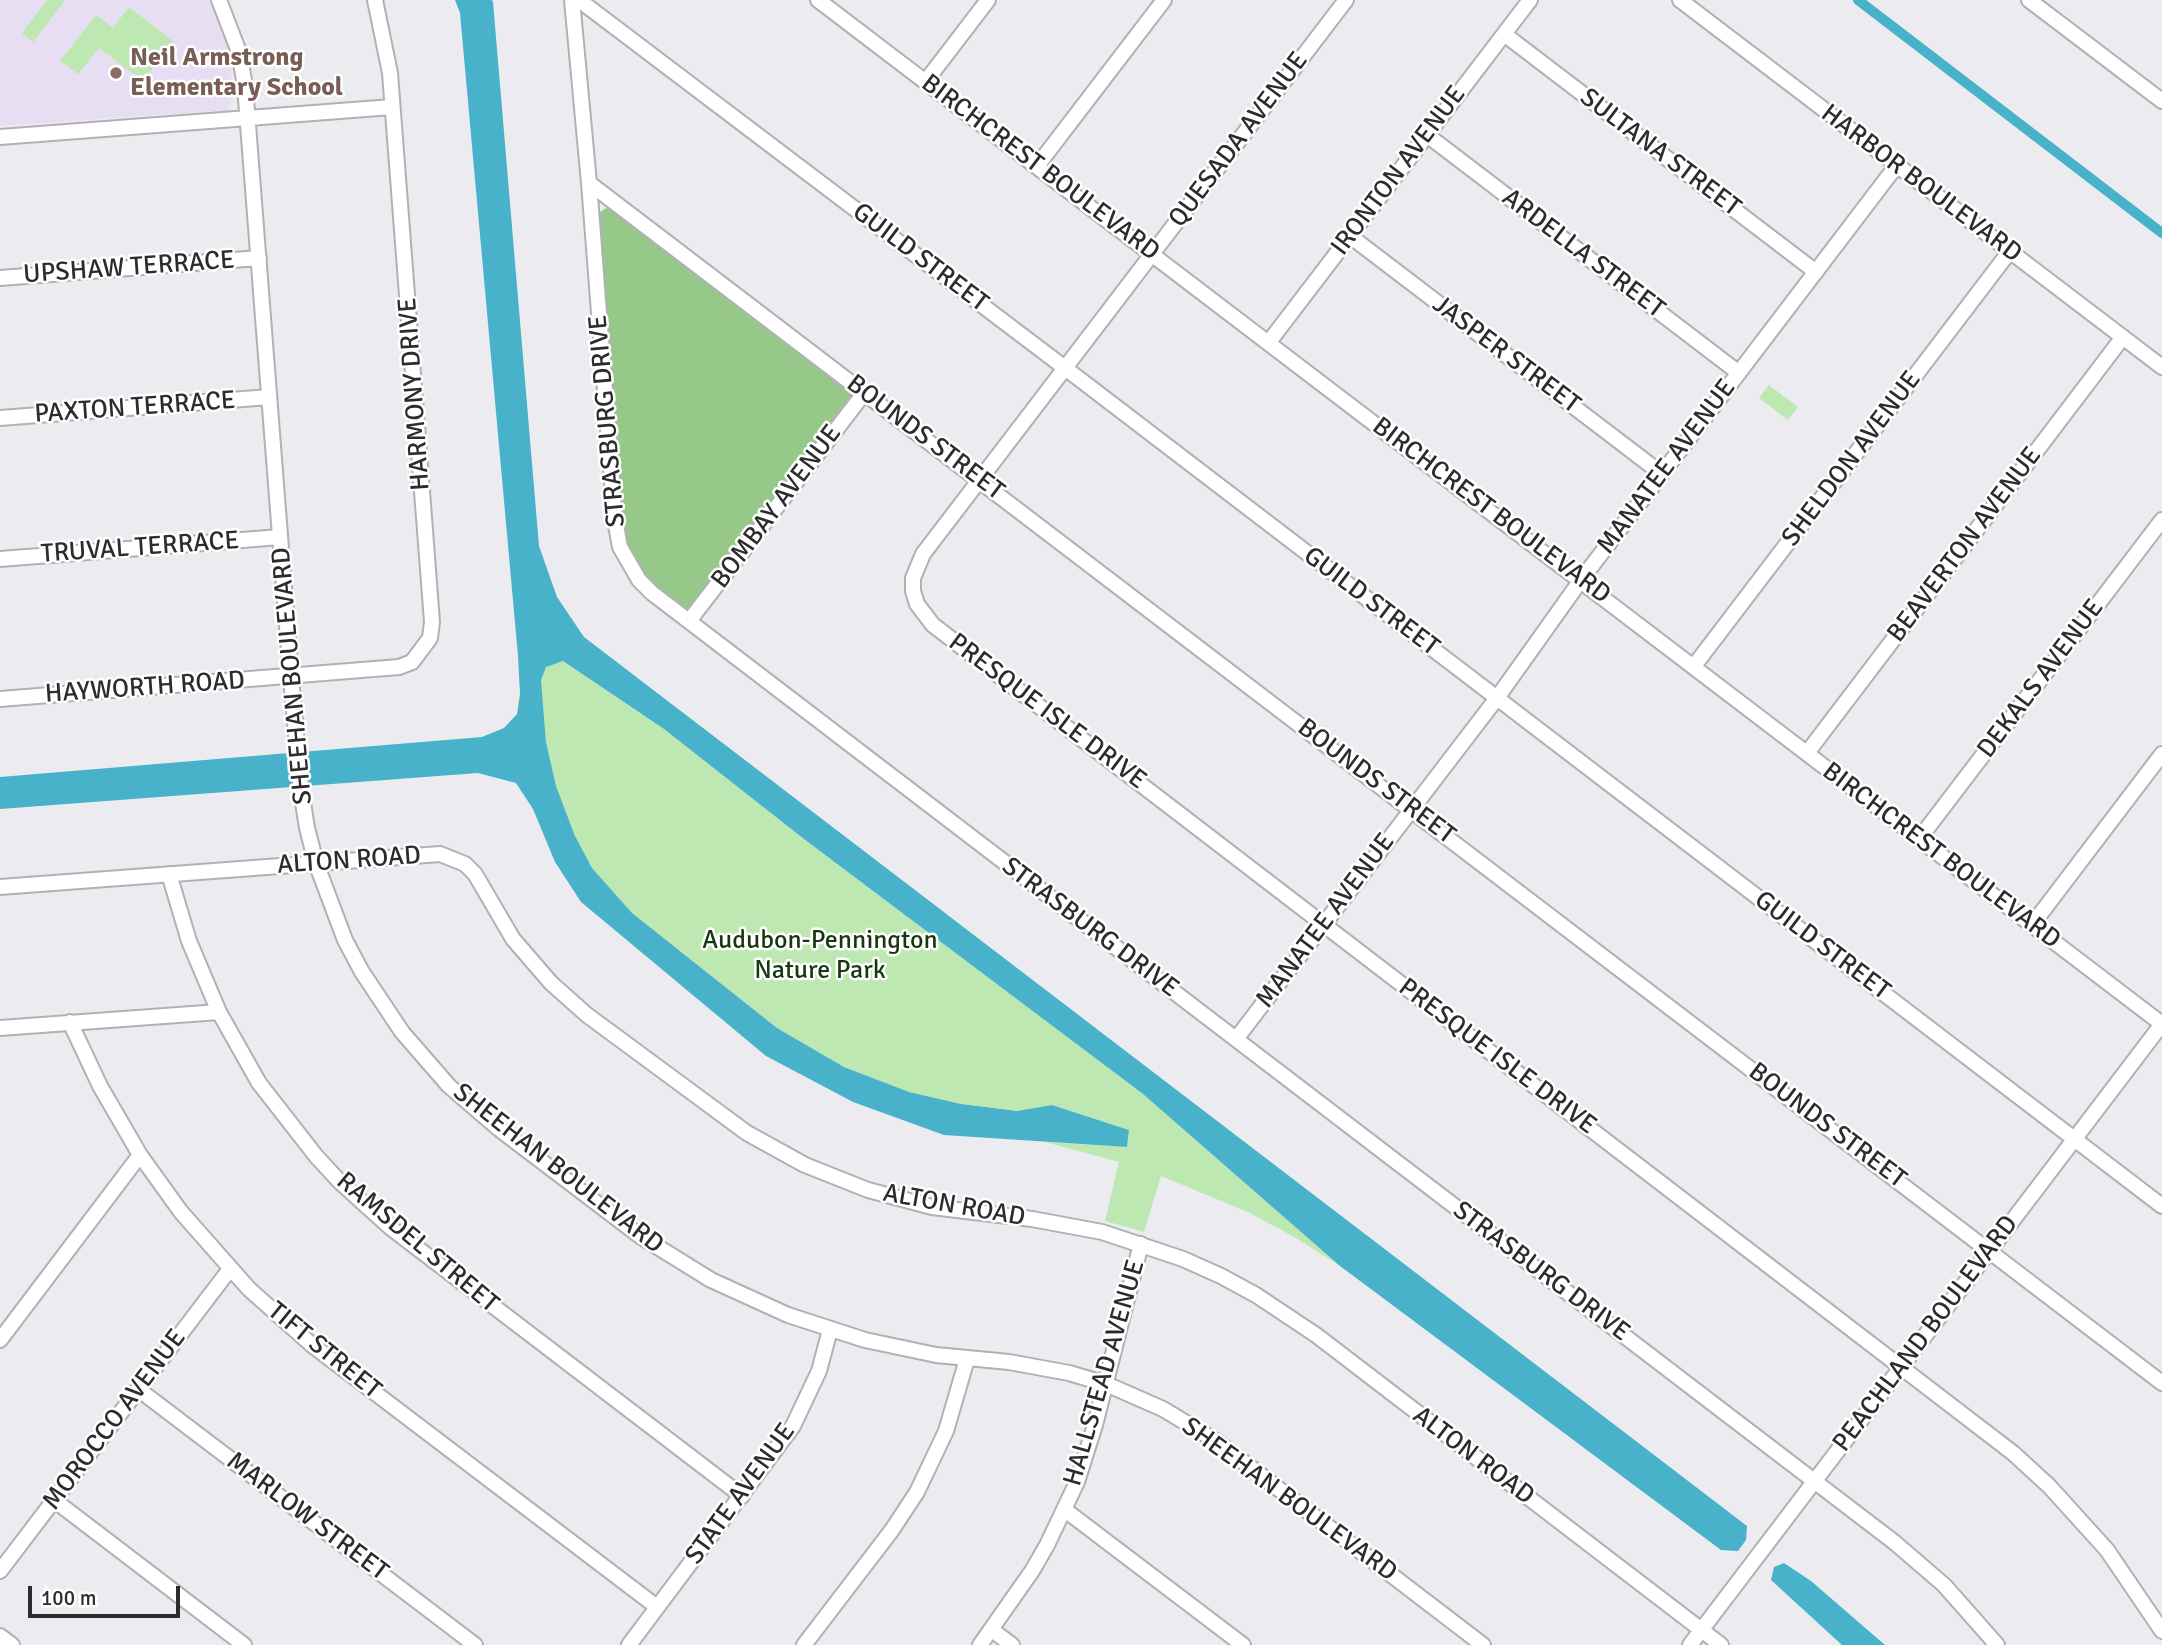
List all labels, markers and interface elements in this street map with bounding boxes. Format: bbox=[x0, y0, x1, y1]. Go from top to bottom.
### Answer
place label: Neil Armstrong Elementary School bbox=[130, 42, 343, 104]
street label: QUESADA AVENUE bbox=[1163, 46, 1315, 234]
marker: Neil Armstrong Elementary School bbox=[108, 65, 124, 81]
street label: BIRCHCREST BOULEVARD bbox=[915, 68, 1165, 268]
street label: IRONTON AVENUE bbox=[1325, 80, 1473, 262]
street label: SULTANA STREET bbox=[1573, 82, 1747, 224]
street label: HARBOR BOULEVARD bbox=[1815, 98, 2027, 270]
street label: ARDELLA STREET bbox=[1495, 183, 1671, 325]
street label: GUILD STREET bbox=[846, 197, 994, 319]
street label: UPSHAW TERRACE bbox=[22, 245, 236, 291]
street label: JASPER STREET bbox=[1426, 289, 1586, 421]
street label: HARMONY DRIVE bbox=[393, 296, 437, 492]
street label: STRASBURG DRIVE bbox=[583, 314, 633, 528]
street label: SHELDON AVENUE bbox=[1776, 365, 1928, 553]
street label: BOUNDS STREET bbox=[840, 369, 1010, 507]
street label: MANATEE AVENUE bbox=[1591, 373, 1743, 561]
street label: PAXTON TERRACE bbox=[33, 385, 237, 431]
street label: BIRCHCREST BOULEVARD bbox=[1366, 411, 1616, 611]
street label: BOMBAY AVENUE bbox=[705, 419, 849, 595]
street label: BEAVERTON AVENUE bbox=[1881, 441, 2049, 649]
street label: TRUVAL TERRACE bbox=[40, 526, 240, 570]
street label: GUILD STREET bbox=[1297, 541, 1445, 663]
street label: SHEEHAN BOULEVARD bbox=[266, 546, 320, 806]
street label: DEKALS AVENUE bbox=[1971, 594, 2111, 764]
street label: PRESQUE ISLE DRIVE bbox=[942, 627, 1152, 797]
street label: HAYWORTH ROAD bbox=[44, 665, 246, 711]
street label: BOUNDS STREET bbox=[1291, 713, 1461, 851]
street label: BIRCHCREST BOULEVARD bbox=[1816, 756, 2066, 956]
street label: MANATEE AVENUE bbox=[1250, 827, 1402, 1015]
street label: ALTON ROAD bbox=[276, 840, 422, 882]
street label: STRASBURG DRIVE bbox=[996, 851, 1184, 1005]
street label: GUILD STREET bbox=[1748, 885, 1896, 1007]
park label: Audubon-Pennington Nature Park bbox=[702, 925, 938, 986]
street label: PRESQUE ISLE DRIVE bbox=[1392, 972, 1602, 1142]
street label: BOUNDS STREET bbox=[1742, 1057, 1912, 1195]
street label: SHEEHAN BOULEVARD bbox=[447, 1077, 669, 1261]
street label: RAMSDEL STREET bbox=[330, 1166, 504, 1320]
street label: ALTON ROAD bbox=[880, 1178, 1028, 1234]
street label: STRASBURG DRIVE bbox=[1447, 1195, 1635, 1349]
street label: PEACHLAND BOULEVARD bbox=[1827, 1210, 2025, 1458]
street label: HALLSTEAD AVENUE bbox=[1058, 1256, 1152, 1490]
street label: TIFT STREET bbox=[261, 1296, 387, 1406]
street label: MOROCCO AVENUE bbox=[37, 1323, 193, 1517]
street label: ALTON ROAD bbox=[1406, 1400, 1540, 1512]
street label: SHEEHAN BOULEVARD bbox=[1175, 1411, 1403, 1589]
street label: STATE AVENUE bbox=[679, 1417, 803, 1571]
street label: MARLOW STREET bbox=[220, 1446, 394, 1588]
scale bar bbox=[32, 1572, 184, 1616]
text: 100 m bbox=[41, 1585, 96, 1611]

